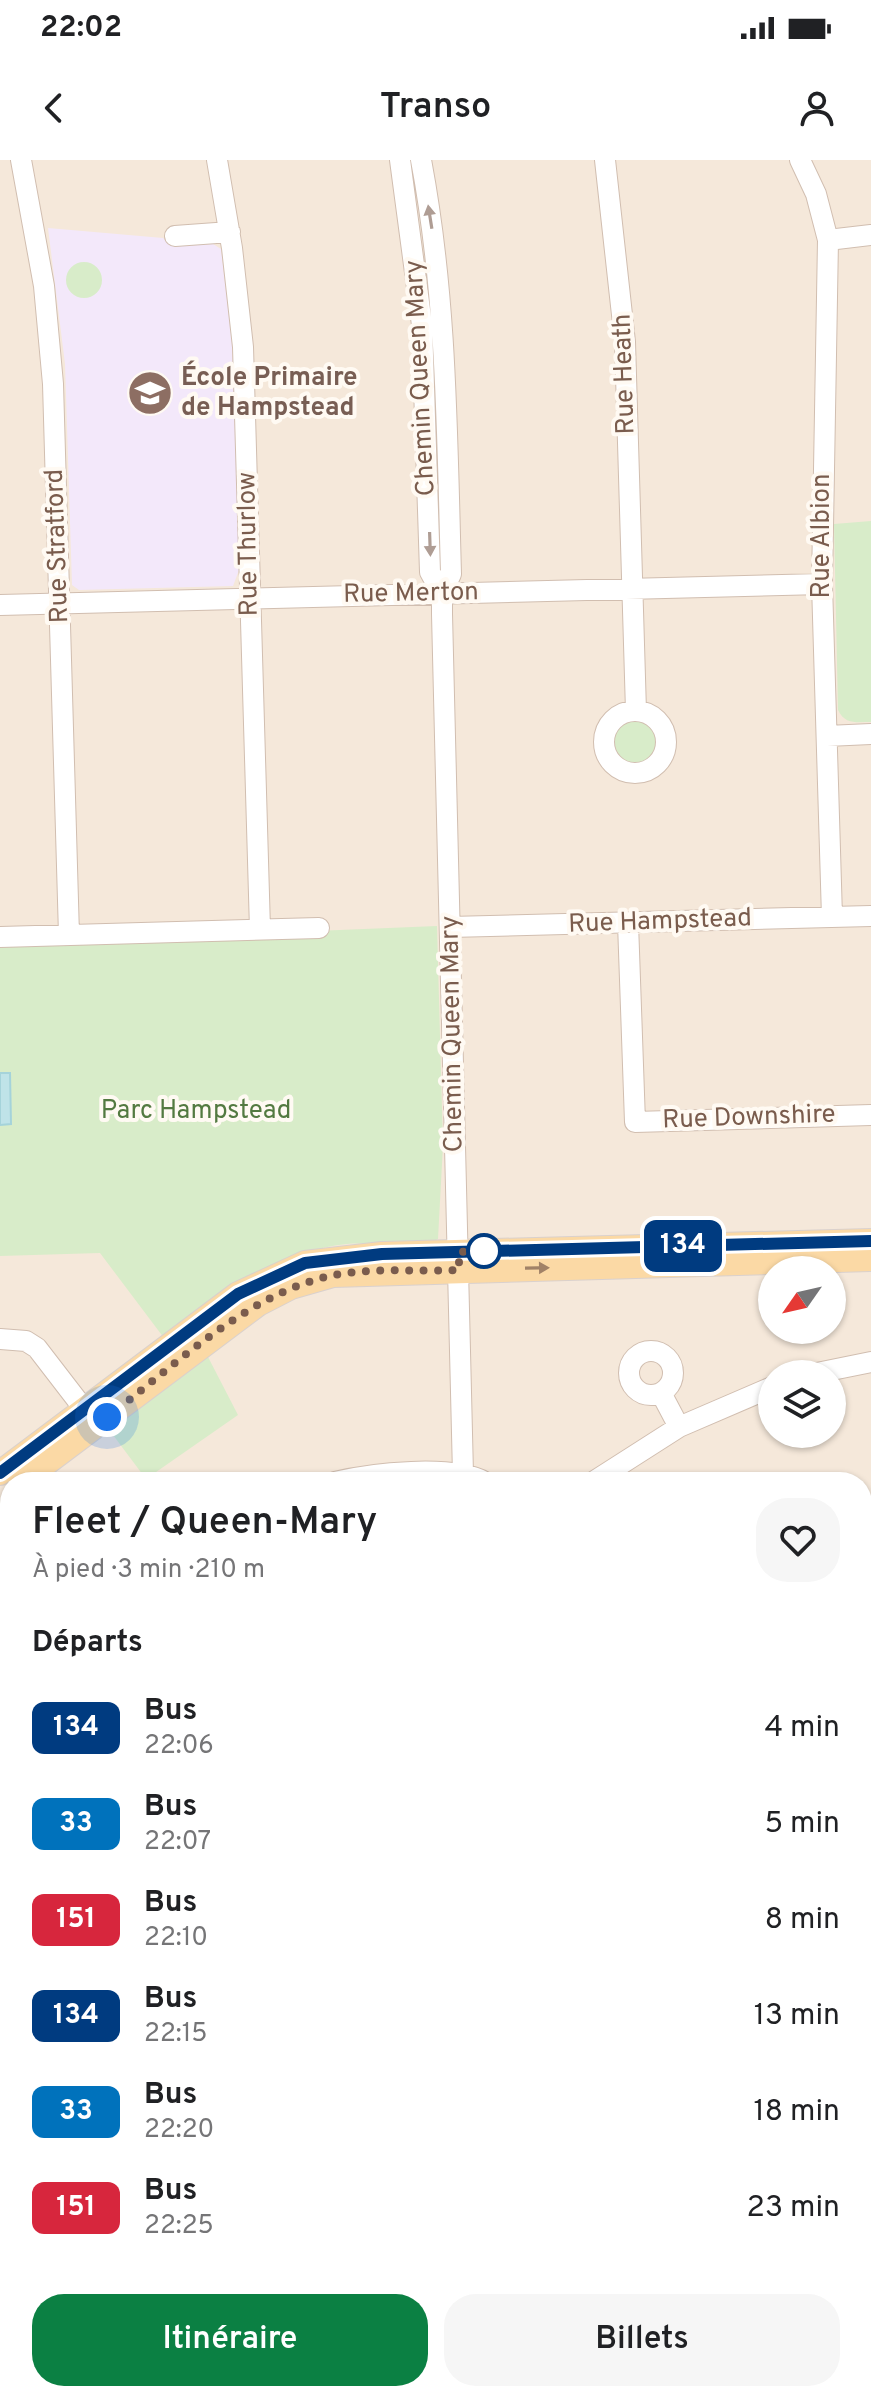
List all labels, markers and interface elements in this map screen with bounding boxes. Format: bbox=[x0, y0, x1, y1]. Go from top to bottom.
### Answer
text: 22:02 bbox=[40, 10, 122, 47]
text: Transo bbox=[380, 85, 491, 131]
icon: back bbox=[32, 86, 76, 130]
icon: person bbox=[795, 86, 839, 130]
one-way arrow bbox=[424, 204, 436, 229]
street label: Chemin Queen Mary bbox=[398, 259, 444, 497]
street label: Rue Heath bbox=[606, 313, 644, 435]
place label: École Primaire de Hampstead bbox=[181, 360, 358, 425]
school or university icon: École Primaire de Hampstead bbox=[126, 369, 174, 417]
street label: Rue Stratford bbox=[39, 468, 77, 624]
street label: Rue Thurlow bbox=[231, 471, 267, 617]
street label: Rue Albion bbox=[806, 473, 839, 599]
one-way arrow bbox=[423, 532, 436, 557]
street label: Rue Merton bbox=[343, 576, 479, 612]
street label: Rue Hampstead bbox=[568, 902, 752, 942]
street label: Chemin Queen Mary bbox=[434, 915, 472, 1153]
park label: Parc Hampstead bbox=[101, 1095, 291, 1128]
street label: Rue Downshire bbox=[662, 1098, 836, 1138]
line badge: 134 bbox=[637, 1220, 729, 1272]
text: 134 bbox=[660, 1228, 706, 1264]
unlabelled marker bbox=[467, 1234, 501, 1268]
north arrow bbox=[758, 1256, 846, 1344]
map controls bbox=[758, 1256, 846, 1448]
one-way arrow bbox=[525, 1262, 550, 1274]
button: layers bbox=[758, 1360, 846, 1448]
your location bbox=[87, 1397, 127, 1437]
button: heart bbox=[756, 1498, 840, 1582]
text: Fleet / Queen-Mary bbox=[32, 1499, 377, 1548]
text: À pied · 3 min · 210 m bbox=[32, 1554, 265, 1587]
text: Départs bbox=[32, 1625, 143, 1662]
text: Bus bbox=[144, 1693, 197, 1730]
text: 134 bbox=[53, 1710, 99, 1746]
text: 4 min bbox=[764, 1710, 840, 1747]
text: 22:06 bbox=[144, 1730, 214, 1763]
text: Bus bbox=[144, 1789, 197, 1826]
text: 33 bbox=[59, 1806, 93, 1842]
text: 5 min bbox=[764, 1806, 840, 1843]
text: 22:07 bbox=[144, 1826, 211, 1859]
text: Bus bbox=[144, 1885, 197, 1922]
text: 151 bbox=[56, 1902, 96, 1938]
text: 8 min bbox=[765, 1902, 840, 1939]
text: 22:10 bbox=[144, 1922, 208, 1955]
text: Bus bbox=[144, 1981, 197, 2018]
text: 134 bbox=[53, 1998, 99, 2034]
text: 13 min bbox=[754, 1998, 840, 2035]
text: 22:15 bbox=[144, 2018, 208, 2051]
text: Bus bbox=[144, 2077, 197, 2114]
text: 33 bbox=[59, 2094, 93, 2130]
text: 18 min bbox=[754, 2094, 840, 2131]
text: 22:20 bbox=[144, 2114, 214, 2147]
text: Bus bbox=[144, 2173, 197, 2210]
text: 151 bbox=[56, 2190, 96, 2226]
text: 23 min bbox=[747, 2190, 840, 2227]
text: 22:25 bbox=[144, 2210, 214, 2243]
button: Itinéraire bbox=[32, 2294, 428, 2386]
button: Billets bbox=[444, 2294, 840, 2386]

